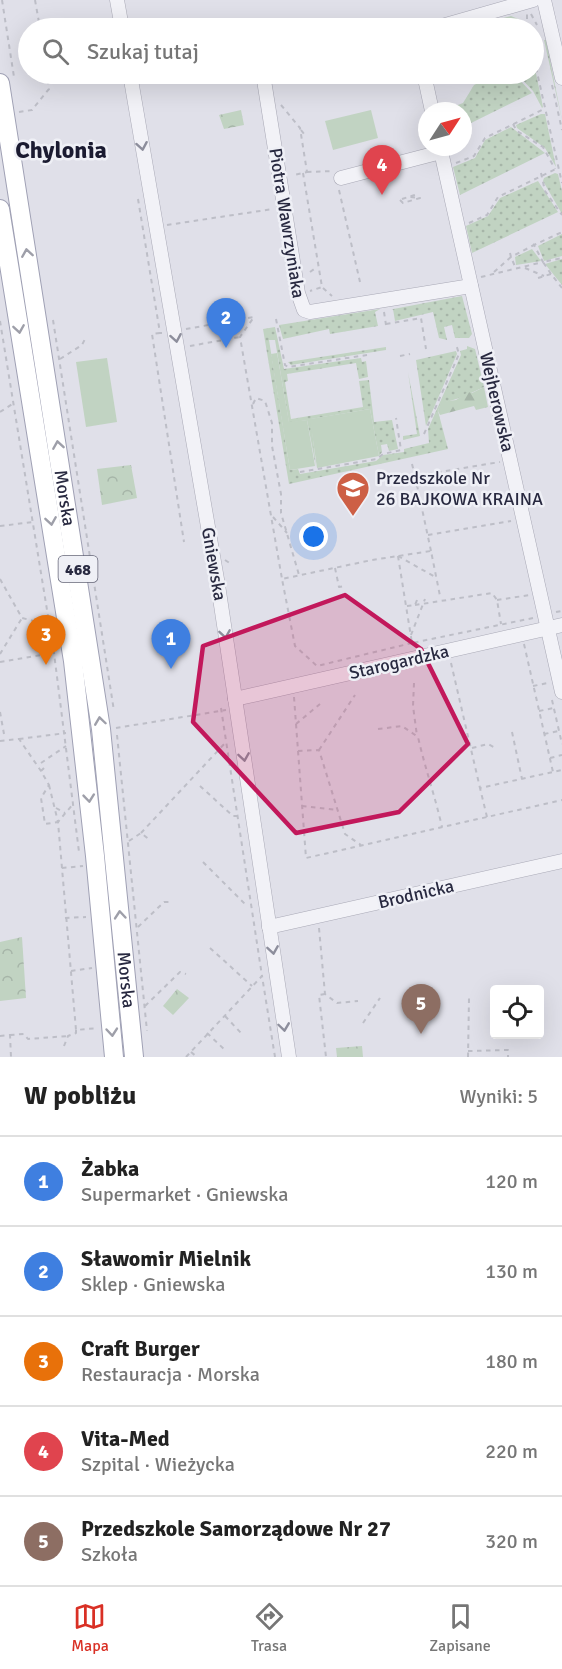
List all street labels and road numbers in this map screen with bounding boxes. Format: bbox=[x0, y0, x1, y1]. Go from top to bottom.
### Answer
street label: Piotra Wawrzyniaka bbox=[264, 146, 310, 300]
street label: Wejherowska bbox=[475, 350, 519, 454]
street label: Morska bbox=[50, 468, 80, 528]
street label: Gniewska bbox=[197, 526, 231, 602]
road number: 468 bbox=[58, 556, 98, 582]
street label: Starogardzka bbox=[347, 640, 451, 684]
street label: Brodnicka bbox=[376, 875, 456, 913]
street label: Morska bbox=[112, 951, 140, 1009]

